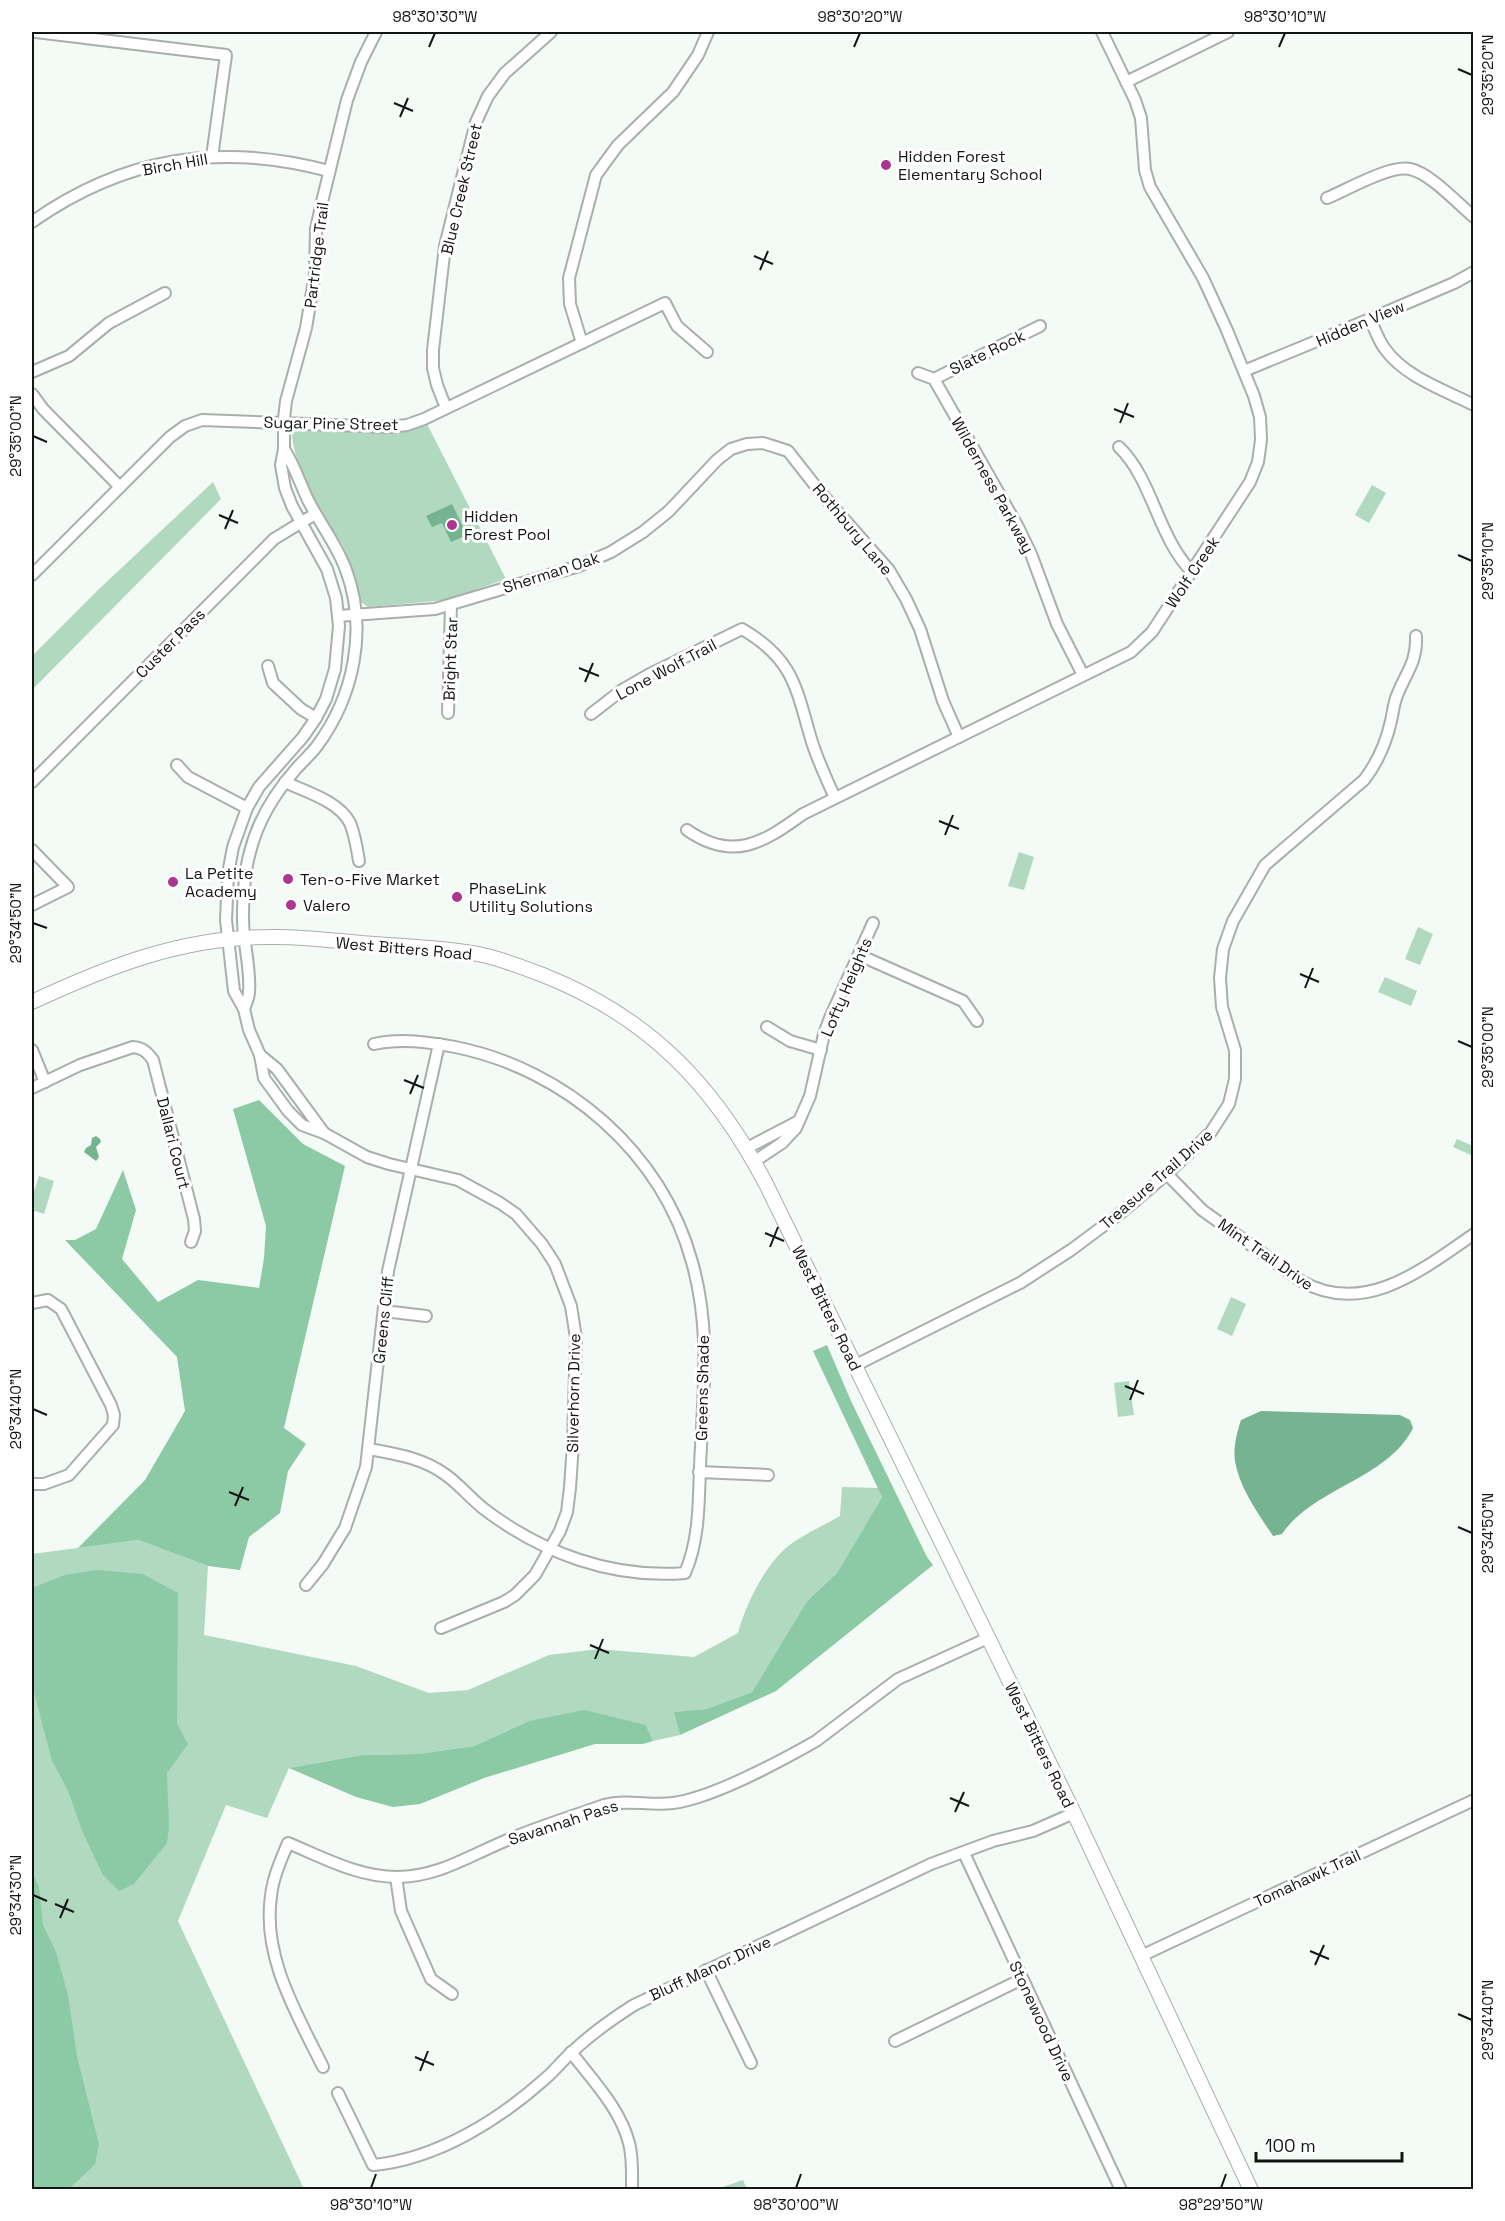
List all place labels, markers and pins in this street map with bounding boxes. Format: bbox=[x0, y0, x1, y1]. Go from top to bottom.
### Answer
place label: Hidden Forest Elementary School bbox=[898, 146, 1043, 185]
marker: Hidden Forest Elementary School bbox=[879, 158, 893, 172]
place label: Hidden Forest Pool bbox=[464, 506, 550, 545]
marker: Hidden Forest Pool bbox=[445, 518, 459, 532]
place label: La Petite Academy bbox=[185, 863, 257, 902]
place label: Ten-o-Five Market bbox=[300, 869, 440, 890]
marker: Ten-o-Five Market bbox=[281, 872, 295, 886]
marker: La Petite Academy bbox=[166, 875, 180, 889]
place label: PhaseLink Utility Solutions bbox=[469, 878, 593, 917]
marker: PhaseLink Utility Solutions bbox=[450, 890, 464, 904]
place label: Valero bbox=[303, 895, 351, 916]
marker: Valero bbox=[284, 898, 298, 912]

